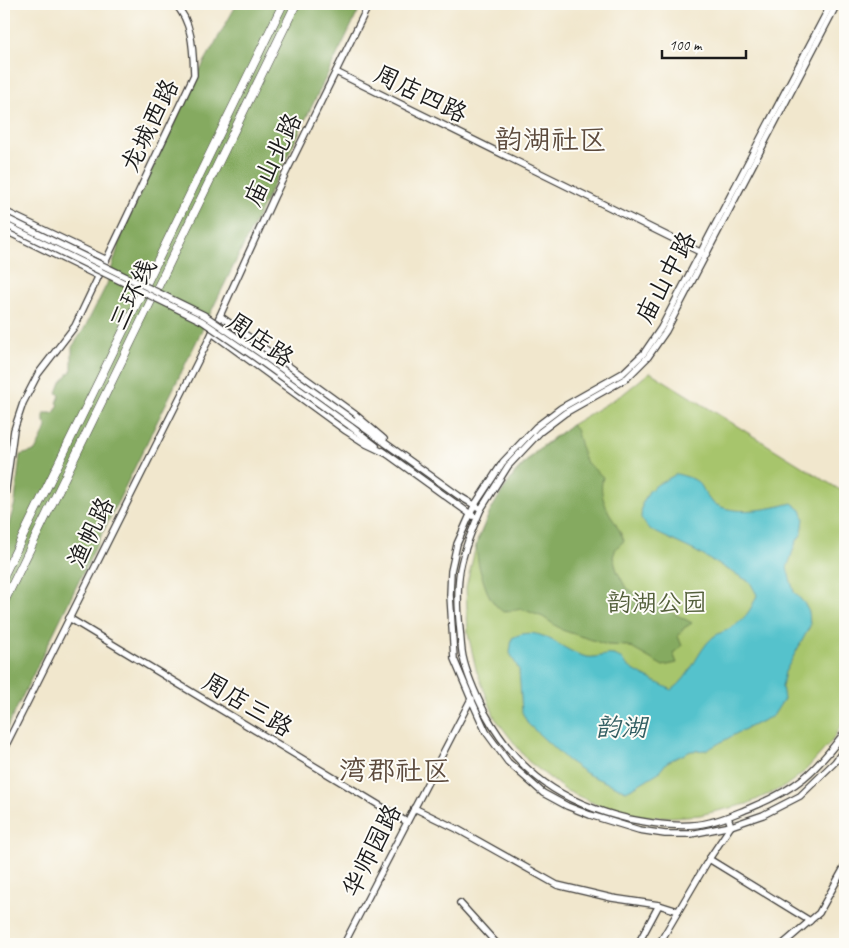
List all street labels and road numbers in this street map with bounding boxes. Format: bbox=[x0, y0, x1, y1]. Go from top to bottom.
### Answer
street label: 周店四路 bbox=[369, 58, 473, 130]
street label: 龙城西路 bbox=[114, 73, 186, 177]
street label: 庙山北路 bbox=[237, 107, 309, 211]
street label: 庙山中路 bbox=[628, 226, 703, 329]
street label: 三环线 bbox=[102, 254, 164, 335]
street label: 周店路 bbox=[221, 305, 300, 374]
street label: 渔帆路 bbox=[60, 492, 122, 573]
street label: 周店三路 bbox=[196, 665, 299, 744]
street label: 华师园路 bbox=[335, 799, 409, 902]

